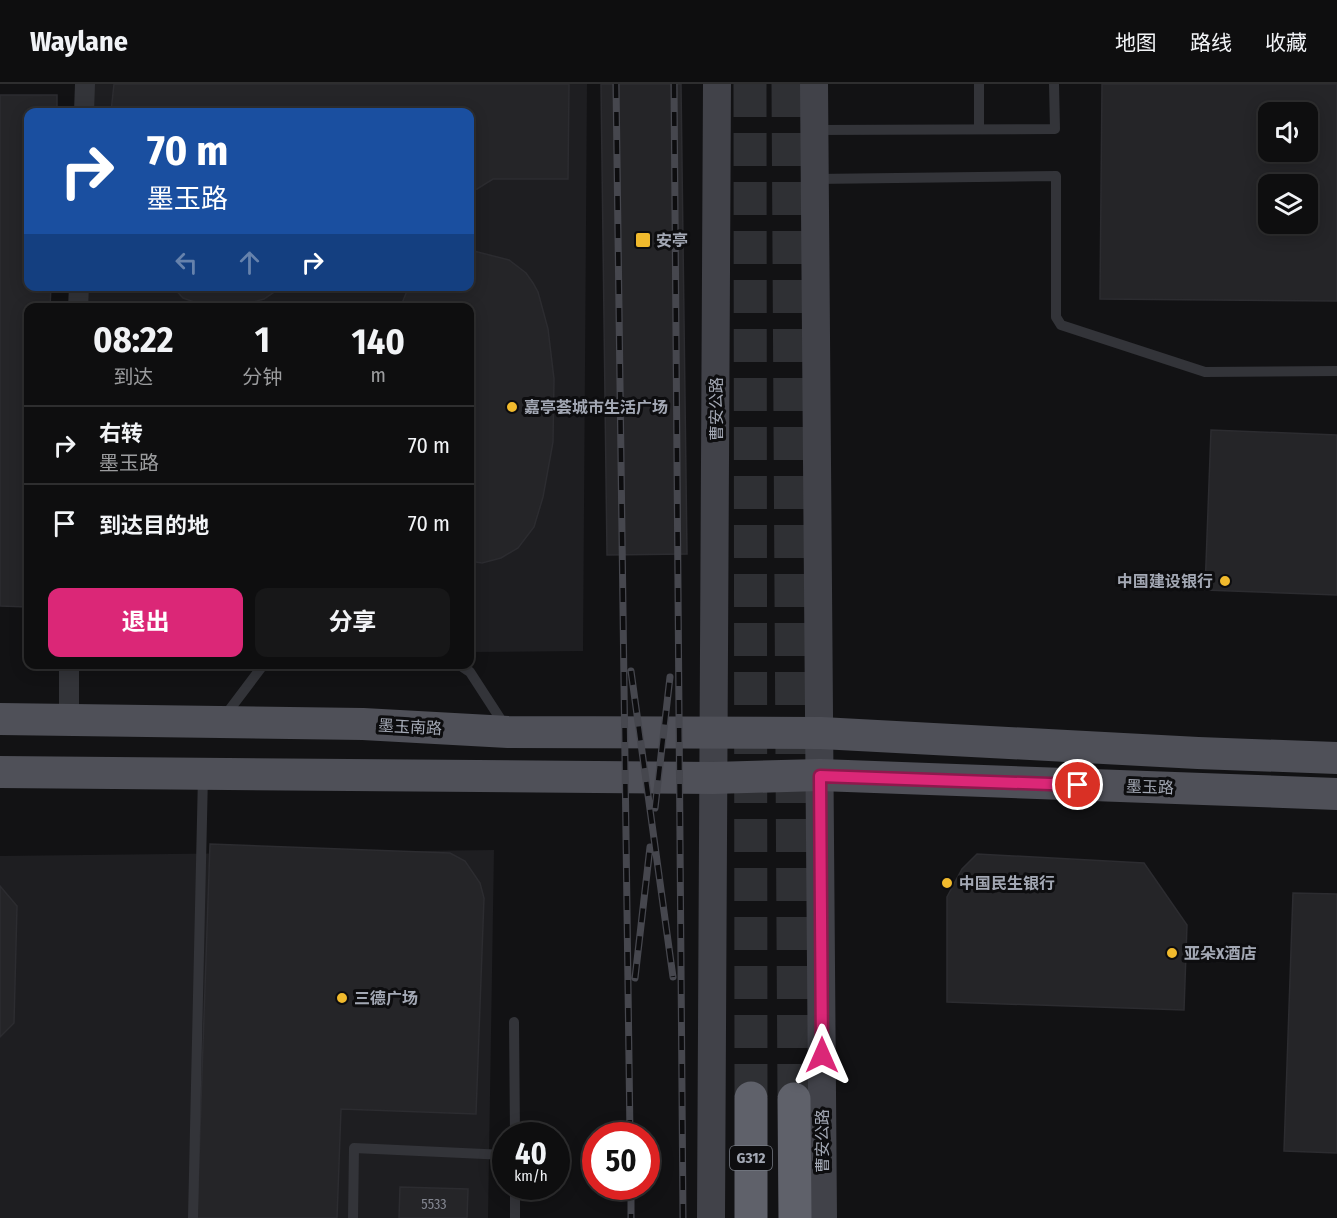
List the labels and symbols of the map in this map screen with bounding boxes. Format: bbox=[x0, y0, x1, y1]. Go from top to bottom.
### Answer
marker: 安亭 bbox=[634, 231, 652, 249]
place label: 安亭 bbox=[656, 231, 688, 250]
street label: 曹安公路 bbox=[707, 377, 726, 441]
place label: 嘉亭荟城市生活广场 bbox=[524, 398, 668, 417]
marker: 嘉亭荟城市生活广场 bbox=[505, 400, 519, 414]
place label: 中国建设银行 bbox=[1117, 572, 1213, 591]
marker: 中国建设银行 bbox=[1218, 574, 1232, 588]
street label: 墨玉南路 bbox=[378, 716, 442, 738]
pin bbox=[1052, 759, 1103, 810]
street label: 墨玉路 bbox=[1126, 777, 1174, 797]
place label: 中国民生银行 bbox=[959, 874, 1055, 893]
marker: 中国民生银行 bbox=[940, 876, 954, 890]
place label: 亚朵X酒店 bbox=[1184, 944, 1256, 963]
marker: 亚朵X酒店 bbox=[1165, 946, 1179, 960]
place label: 三德广场 bbox=[354, 989, 418, 1008]
marker: 三德广场 bbox=[335, 991, 349, 1005]
position arrow bbox=[790, 1023, 854, 1087]
street label: 曹安公路 bbox=[813, 1109, 832, 1173]
speed limit sign: 50 bbox=[582, 1122, 660, 1200]
road number: G312 bbox=[730, 1146, 772, 1170]
house number: 5533 bbox=[421, 1196, 447, 1213]

